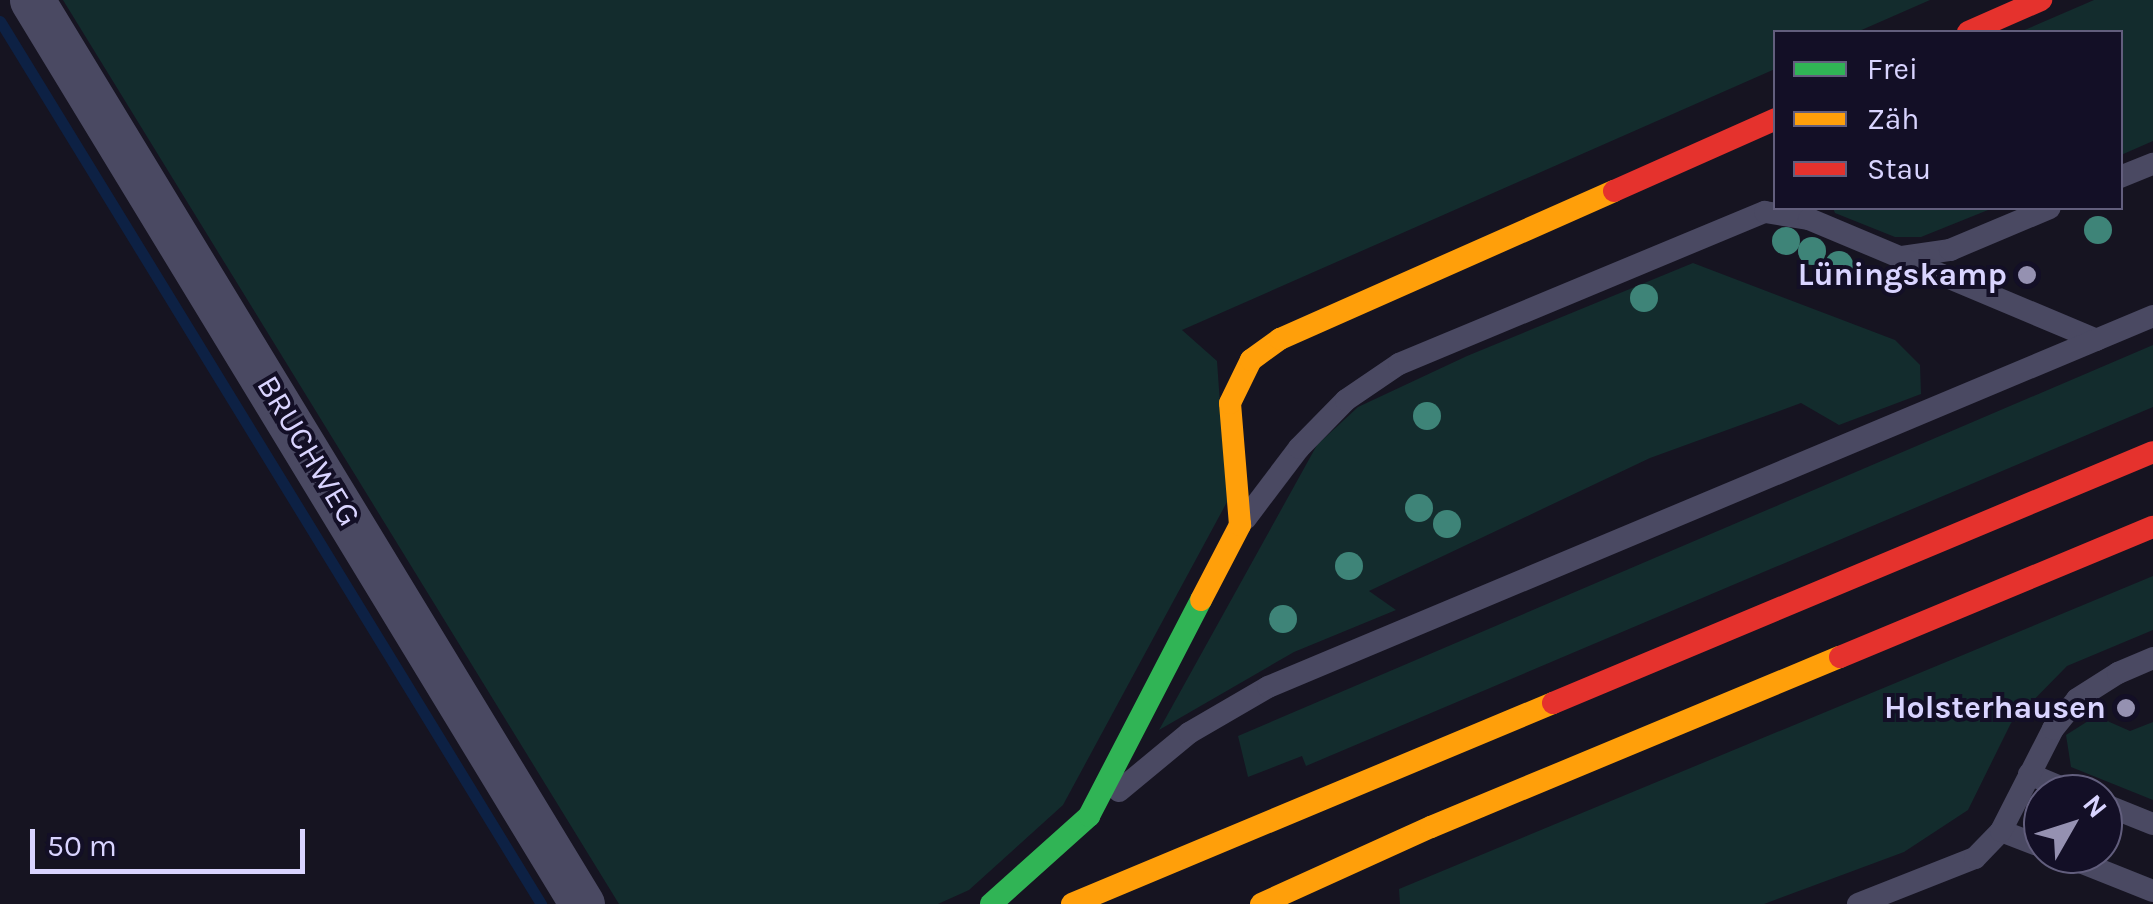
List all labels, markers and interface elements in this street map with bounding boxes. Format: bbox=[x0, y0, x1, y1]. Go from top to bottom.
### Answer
legend bbox=[1773, 30, 2123, 210]
text: Frei bbox=[1867, 51, 1918, 87]
text: Zäh bbox=[1867, 101, 1919, 137]
text: Stau bbox=[1867, 151, 1931, 187]
place label: Lüningskamp bbox=[1798, 256, 2007, 294]
marker: Lüningskamp bbox=[2016, 264, 2038, 286]
street label: BRUCHWEG bbox=[248, 369, 368, 533]
place label: Holsterhausen bbox=[1884, 689, 2106, 727]
marker: Holsterhausen bbox=[2115, 697, 2137, 719]
north arrow bbox=[2023, 774, 2123, 874]
text: N bbox=[2076, 788, 2114, 824]
scale bar bbox=[35, 809, 310, 871]
text: 50 m bbox=[47, 828, 117, 864]

